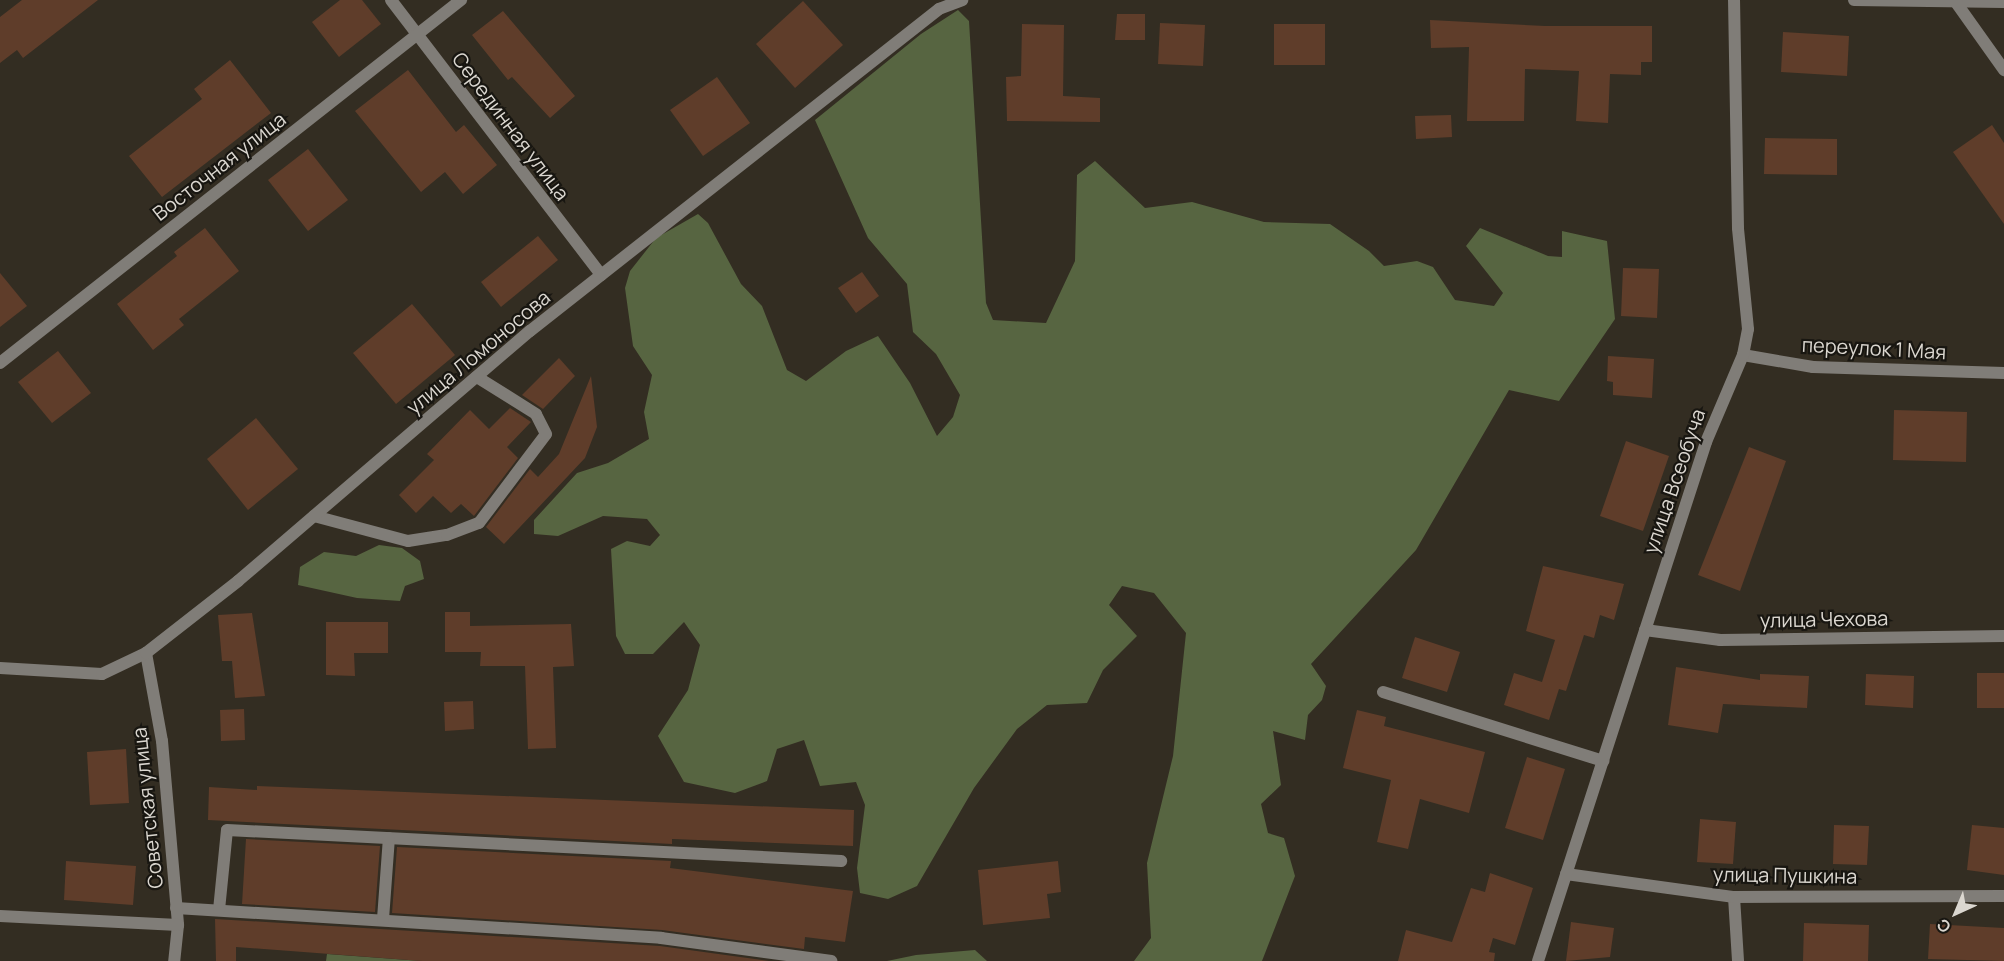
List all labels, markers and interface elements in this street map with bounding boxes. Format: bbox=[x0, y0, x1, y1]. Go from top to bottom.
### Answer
street label: Серединная улица bbox=[447, 47, 575, 205]
street label: Восточная улица bbox=[148, 107, 290, 225]
street label: улица Ломоносова bbox=[401, 285, 555, 419]
street label: переулок 1 Мая bbox=[1801, 332, 1947, 364]
street label: улица Всеобуча bbox=[1638, 406, 1710, 556]
street label: улица Чехова bbox=[1760, 606, 1888, 632]
street label: Советская улица bbox=[127, 726, 167, 890]
street label: улица Пушкина bbox=[1713, 862, 1857, 888]
north arrow bbox=[1926, 883, 1986, 943]
text: С bbox=[1932, 914, 1955, 938]

